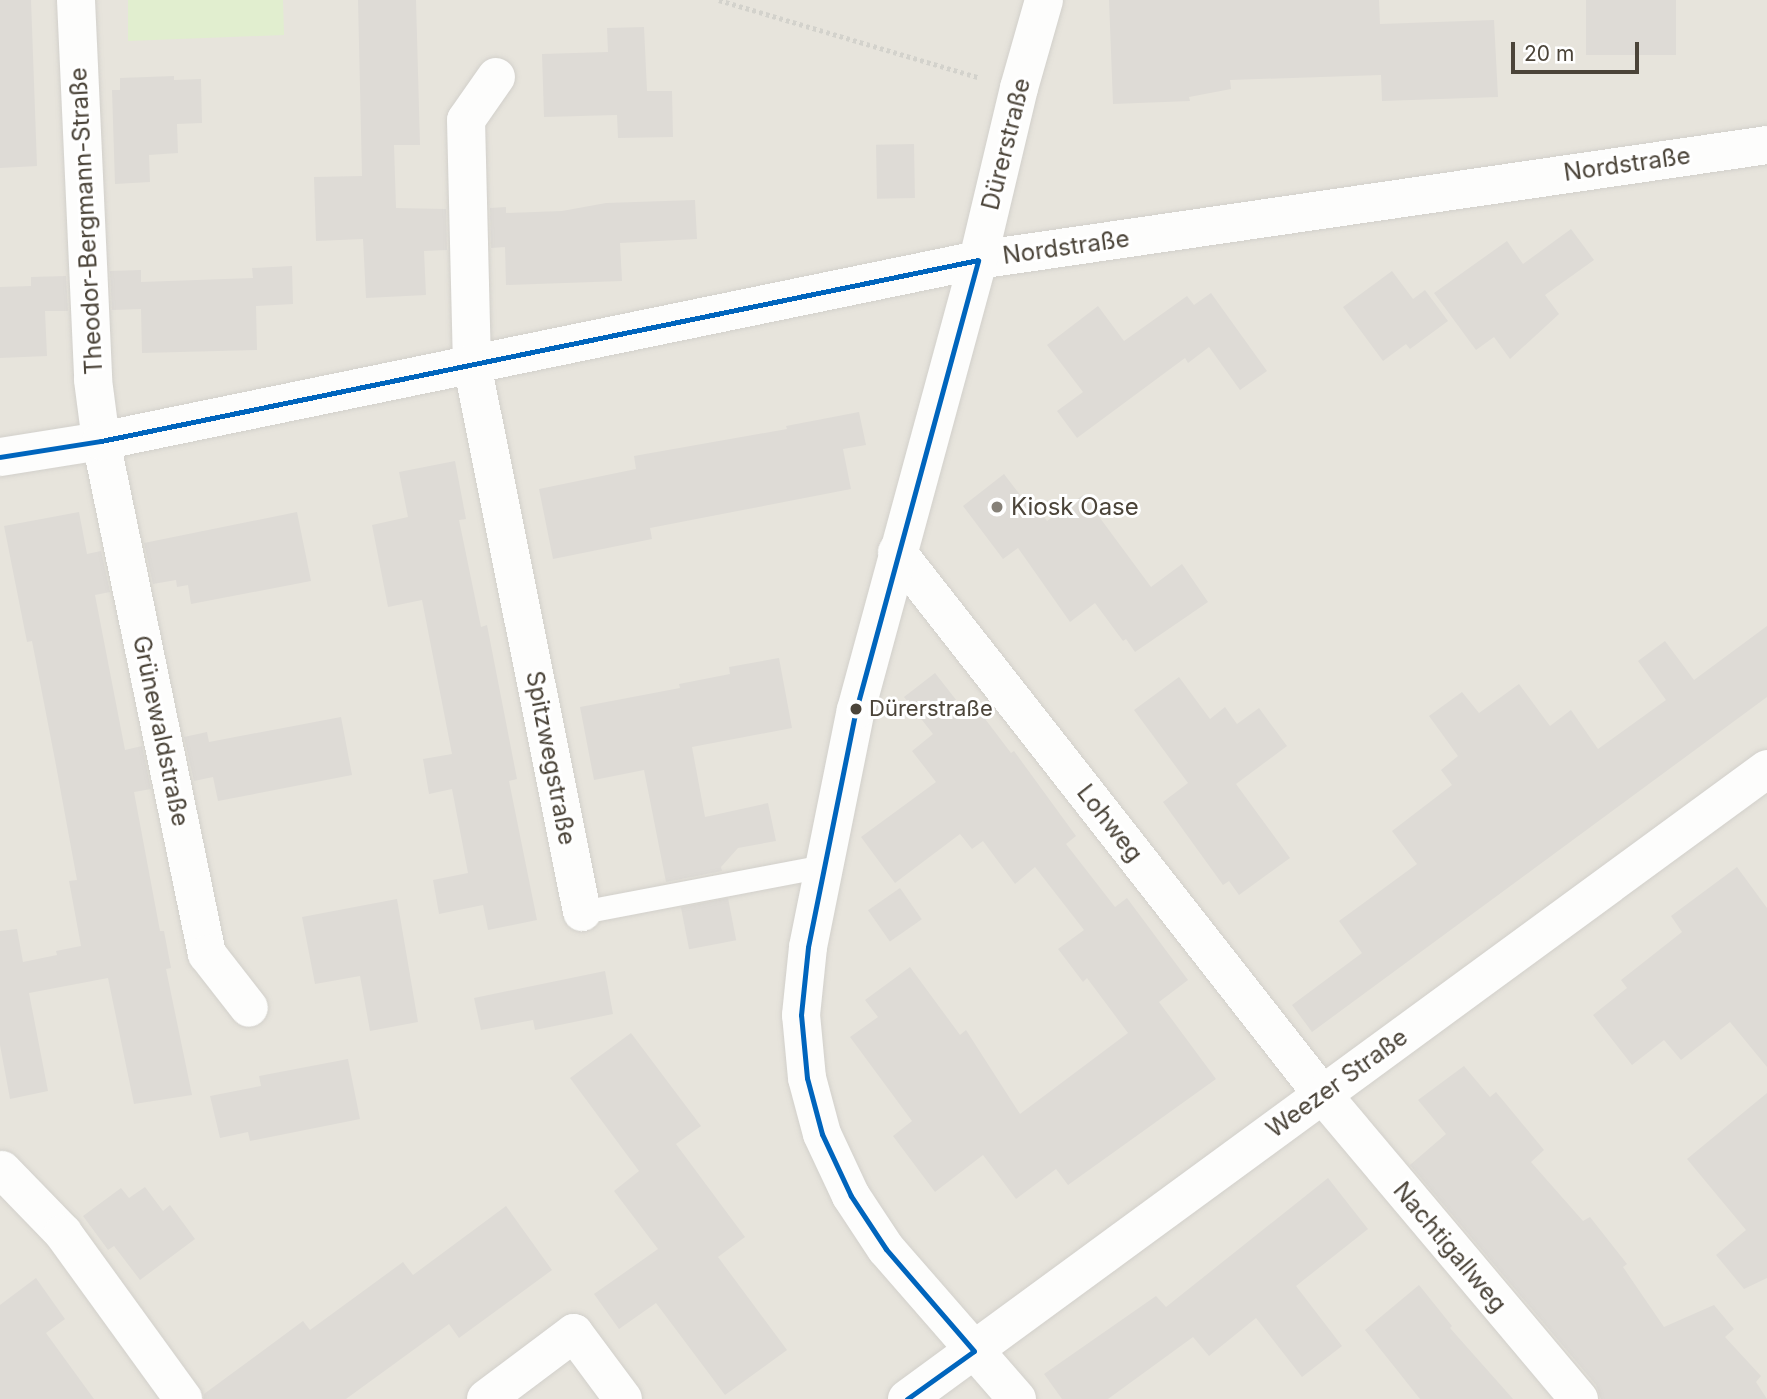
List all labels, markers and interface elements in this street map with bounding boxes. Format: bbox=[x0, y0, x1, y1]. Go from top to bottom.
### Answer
scale bar bbox=[1515, 28, 1643, 72]
text: 20 m bbox=[1524, 41, 1574, 66]
street label: Theodor-Bergmann-Straße bbox=[64, 67, 108, 375]
street label: Dürerstraße bbox=[976, 75, 1036, 213]
street label: Nordstraße bbox=[1562, 141, 1692, 187]
street label: Nordstraße bbox=[1001, 224, 1131, 270]
place label: Kiosk Oase bbox=[1011, 493, 1139, 521]
marker: Kiosk Oase bbox=[989, 499, 1005, 515]
street label: Grünewaldstraße bbox=[127, 633, 195, 829]
street label: Spitzwegstraße bbox=[520, 669, 582, 847]
place label: Dürerstraße bbox=[869, 696, 993, 722]
marker: Dürerstraße bbox=[849, 702, 863, 716]
street label: Lohweg bbox=[1071, 779, 1149, 867]
street label: Weezer Straße bbox=[1261, 1022, 1413, 1144]
street label: Nachtigallweg bbox=[1387, 1176, 1513, 1318]

